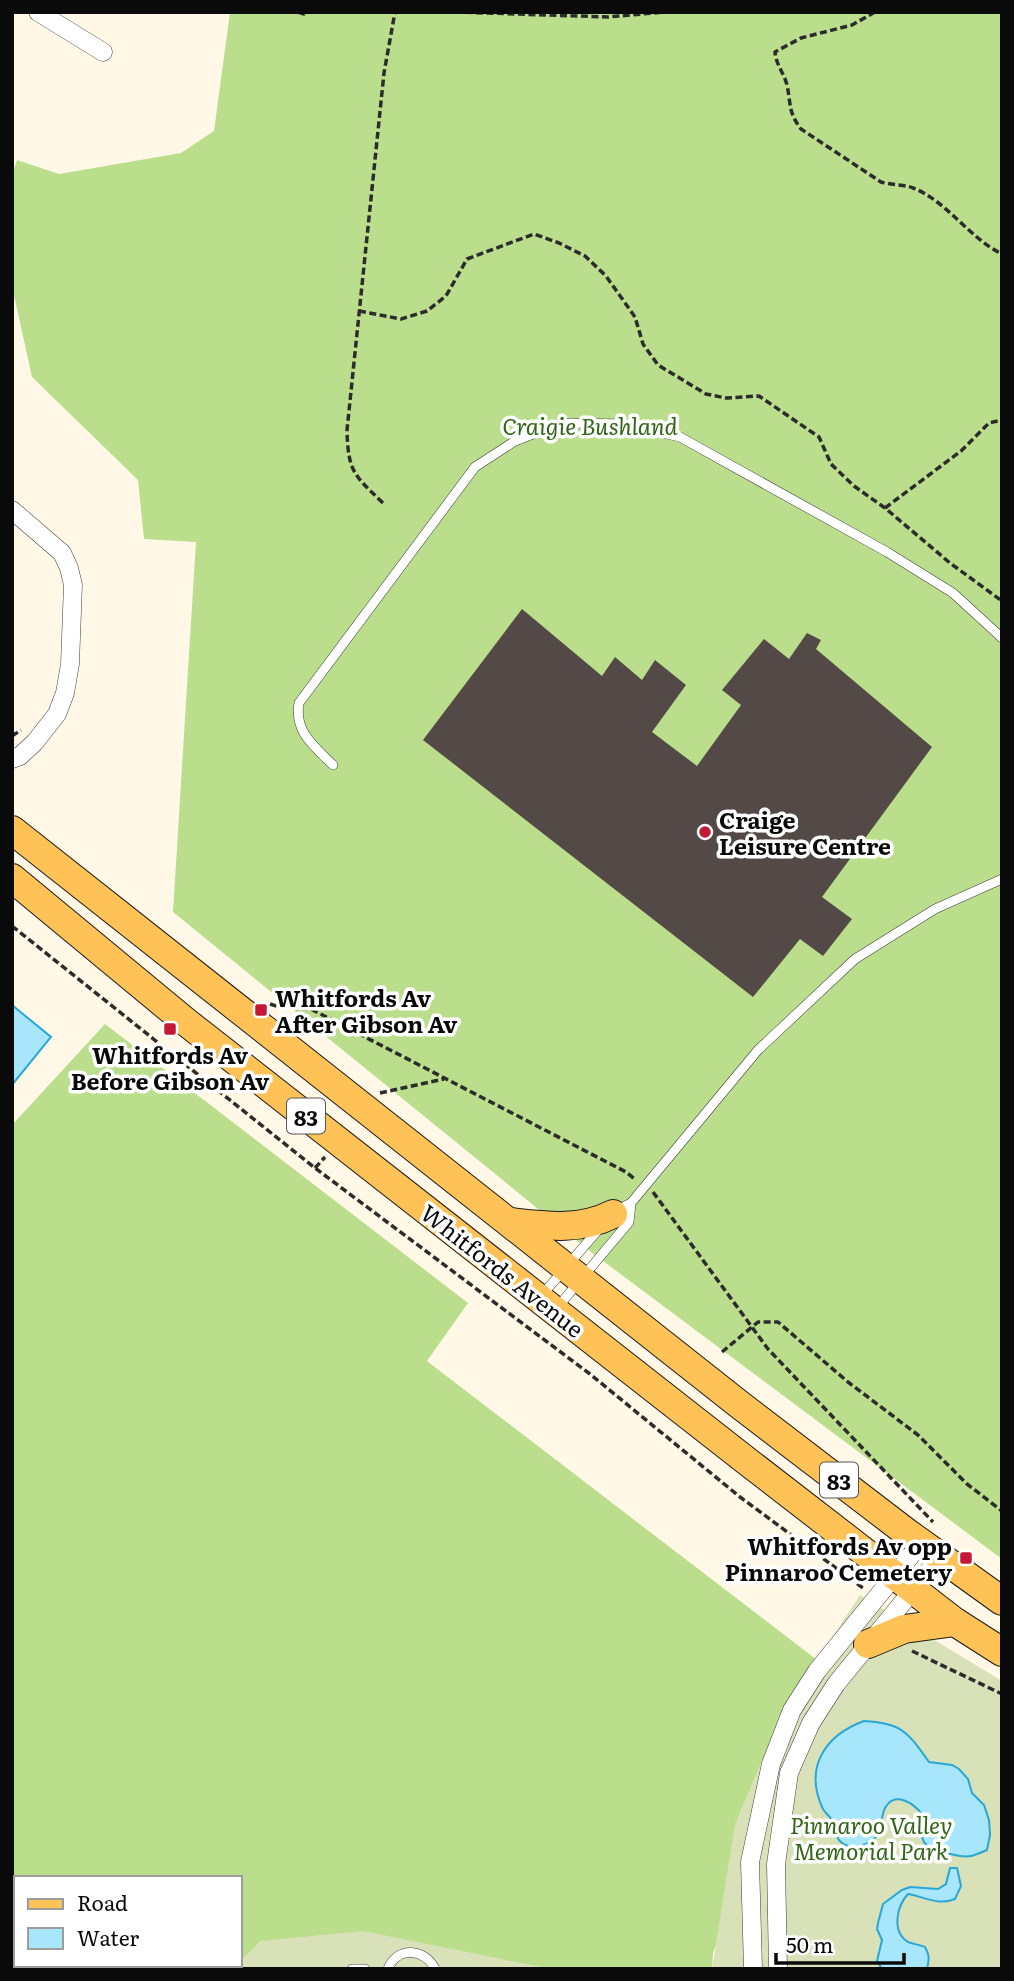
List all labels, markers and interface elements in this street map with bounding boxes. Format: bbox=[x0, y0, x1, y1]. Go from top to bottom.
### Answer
park label: Craigie Bushland bbox=[502, 408, 679, 442]
place label: Craige Leisure Centre bbox=[719, 802, 891, 862]
marker: Craige Leisure Centre bbox=[697, 824, 713, 840]
place label: Whitfords Av After Gibson Av bbox=[275, 980, 458, 1040]
marker: Whitfords Av After Gibson Av bbox=[253, 1002, 269, 1018]
marker: Whitfords Av Before Gibson Av bbox=[162, 1021, 178, 1037]
place label: Whitfords Av Before Gibson Av bbox=[71, 1037, 270, 1097]
road number: 83 bbox=[287, 1098, 325, 1134]
street label: Whitfords Avenue bbox=[414, 1195, 592, 1345]
road number: 83 bbox=[820, 1462, 858, 1498]
place label: Whitfords Av opp Pinnaroo Cemetery bbox=[725, 1528, 952, 1588]
marker: Whitfords Av opp Pinnaroo Cemetery bbox=[958, 1550, 974, 1566]
park label: Pinnaroo Valley Memorial Park bbox=[790, 1807, 952, 1867]
legend bbox=[14, 1876, 242, 1967]
text: Road bbox=[77, 1886, 128, 1917]
text: Water bbox=[77, 1921, 139, 1952]
scale bar bbox=[776, 1922, 904, 1966]
text: 50 m bbox=[786, 1928, 833, 1959]

